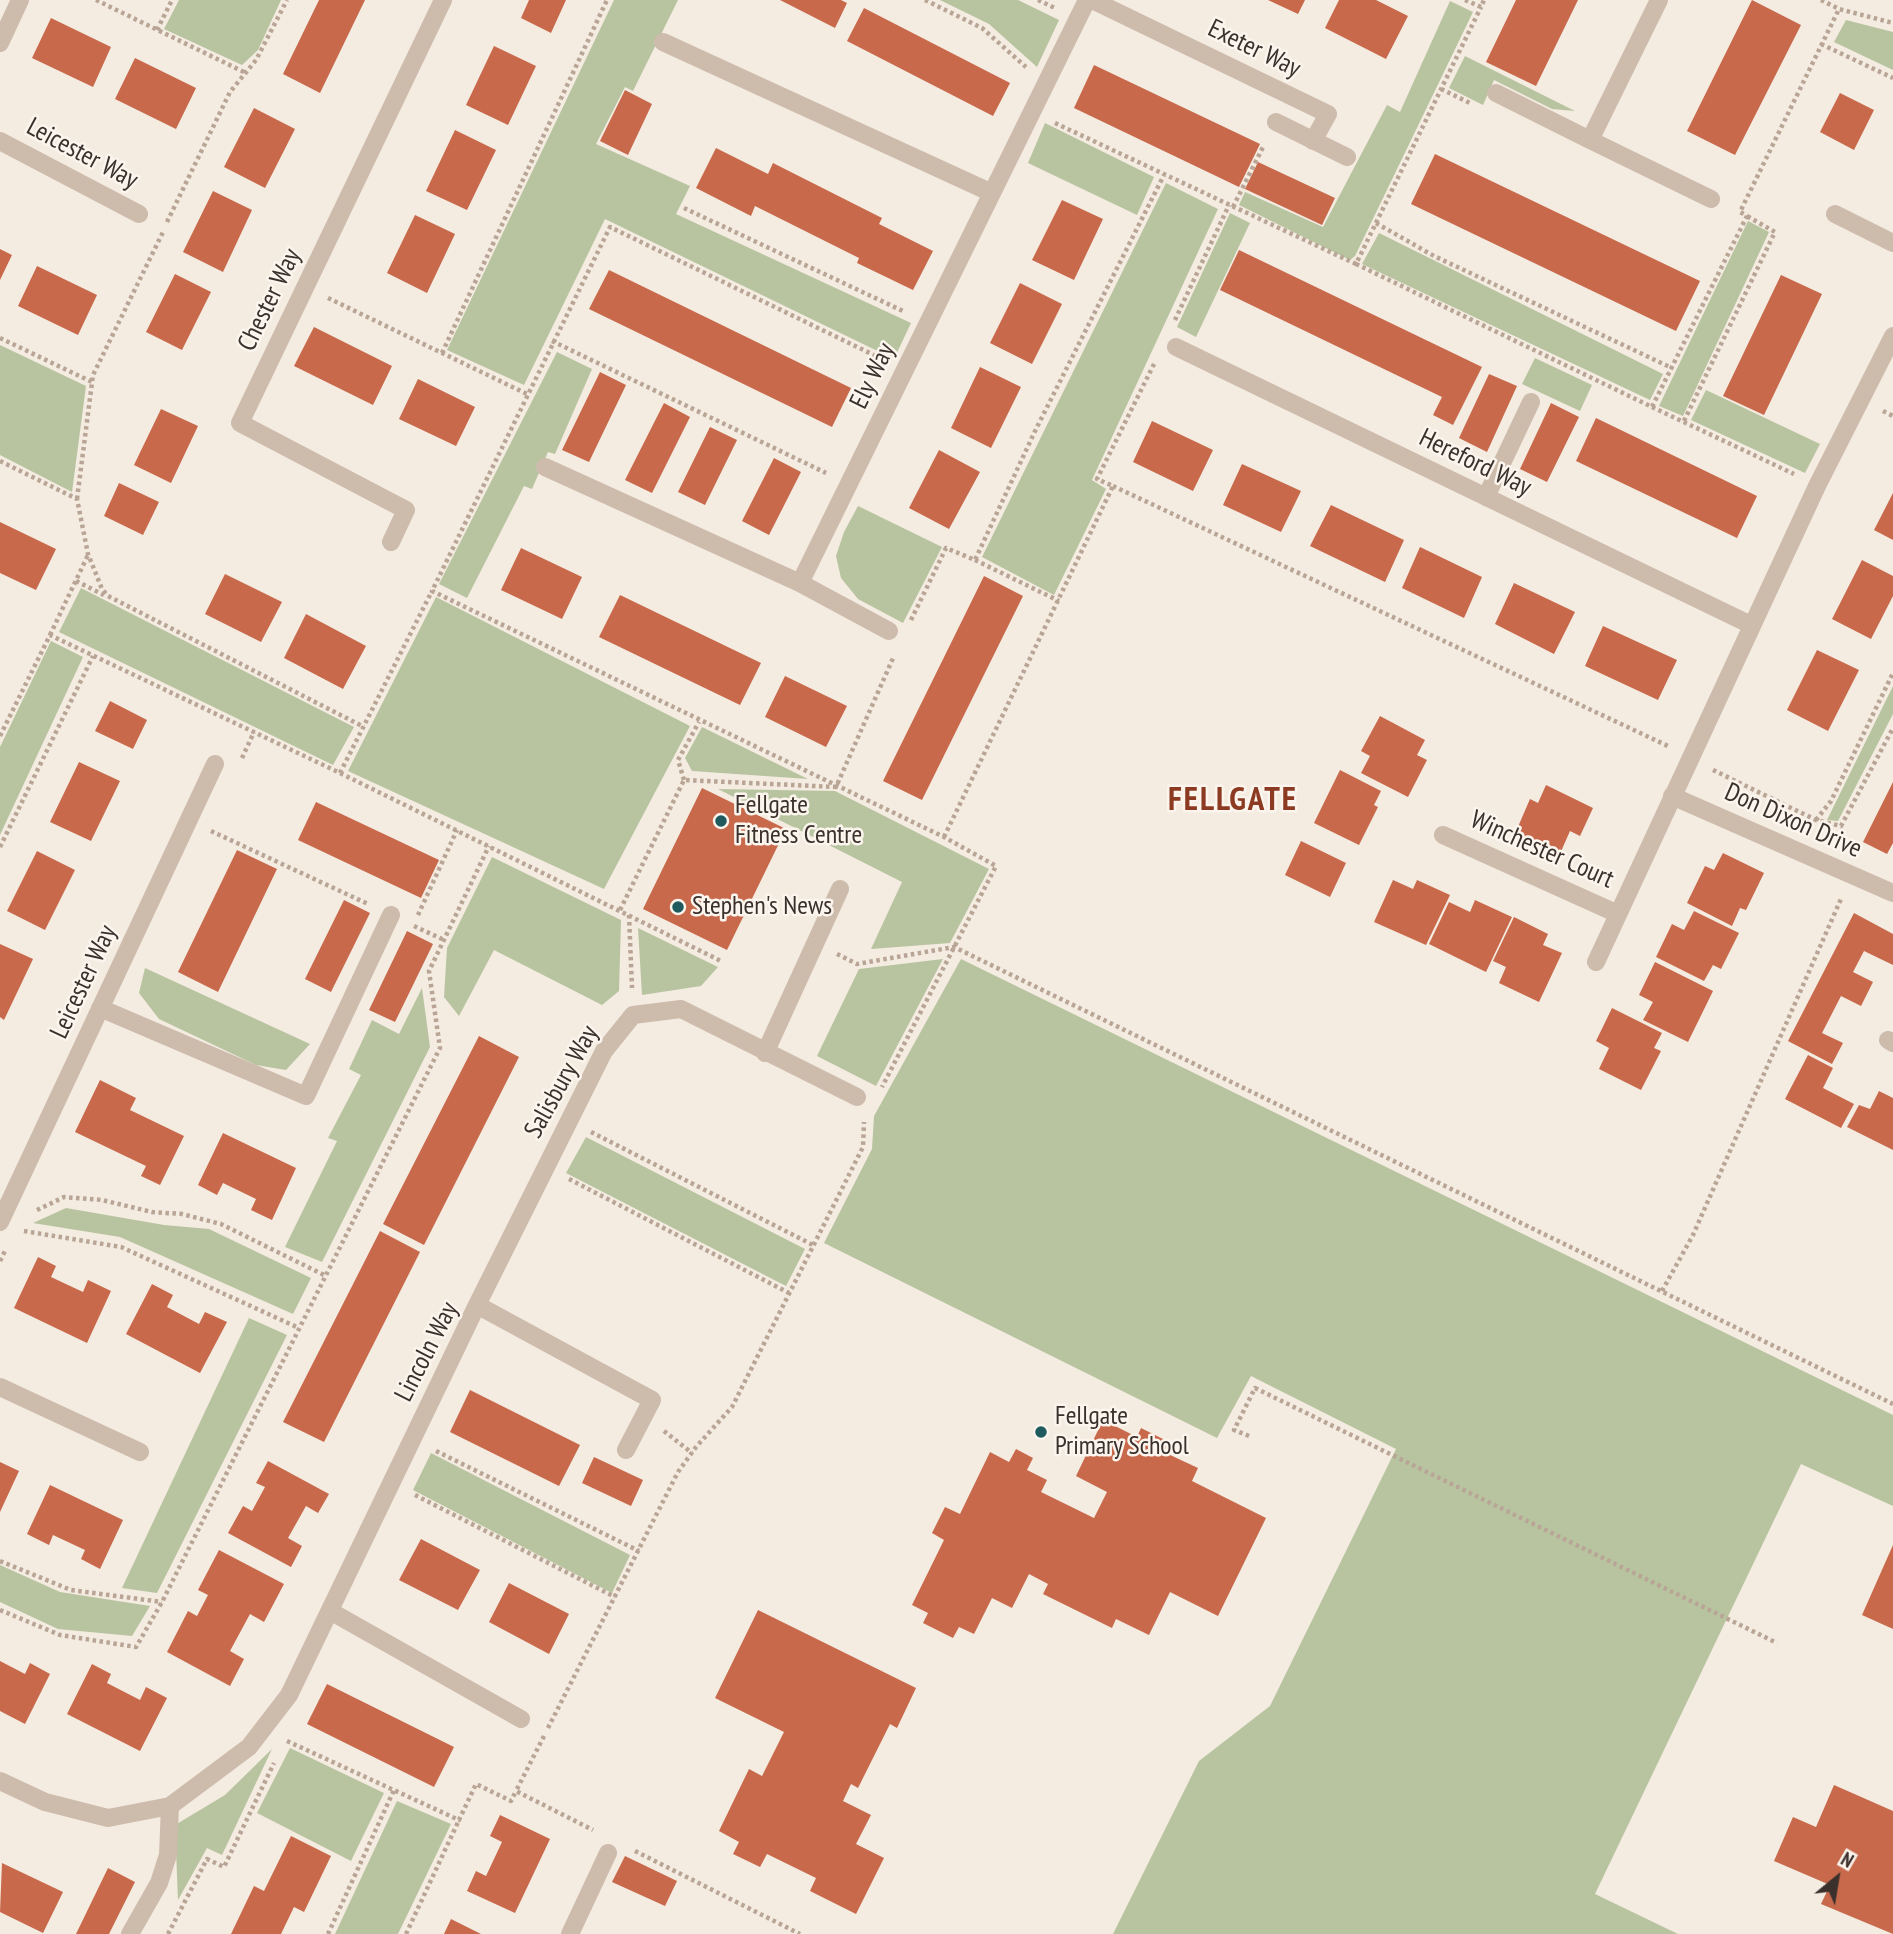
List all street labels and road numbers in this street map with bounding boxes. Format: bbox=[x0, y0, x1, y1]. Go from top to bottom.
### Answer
street label: Exeter Way bbox=[1203, 13, 1305, 85]
street label: Leicester Way bbox=[21, 112, 143, 196]
street label: Chester Way bbox=[232, 244, 308, 356]
street label: Ely Way bbox=[844, 338, 902, 414]
street label: Hereford Way bbox=[1414, 422, 1536, 504]
street label: Don Dixon Drive bbox=[1720, 777, 1866, 865]
street label: Winchester Court bbox=[1465, 804, 1619, 896]
street label: Leicester Way bbox=[44, 920, 124, 1044]
street label: Salisbury Way bbox=[518, 1020, 606, 1144]
street label: Lincoln Way bbox=[389, 1297, 465, 1407]

